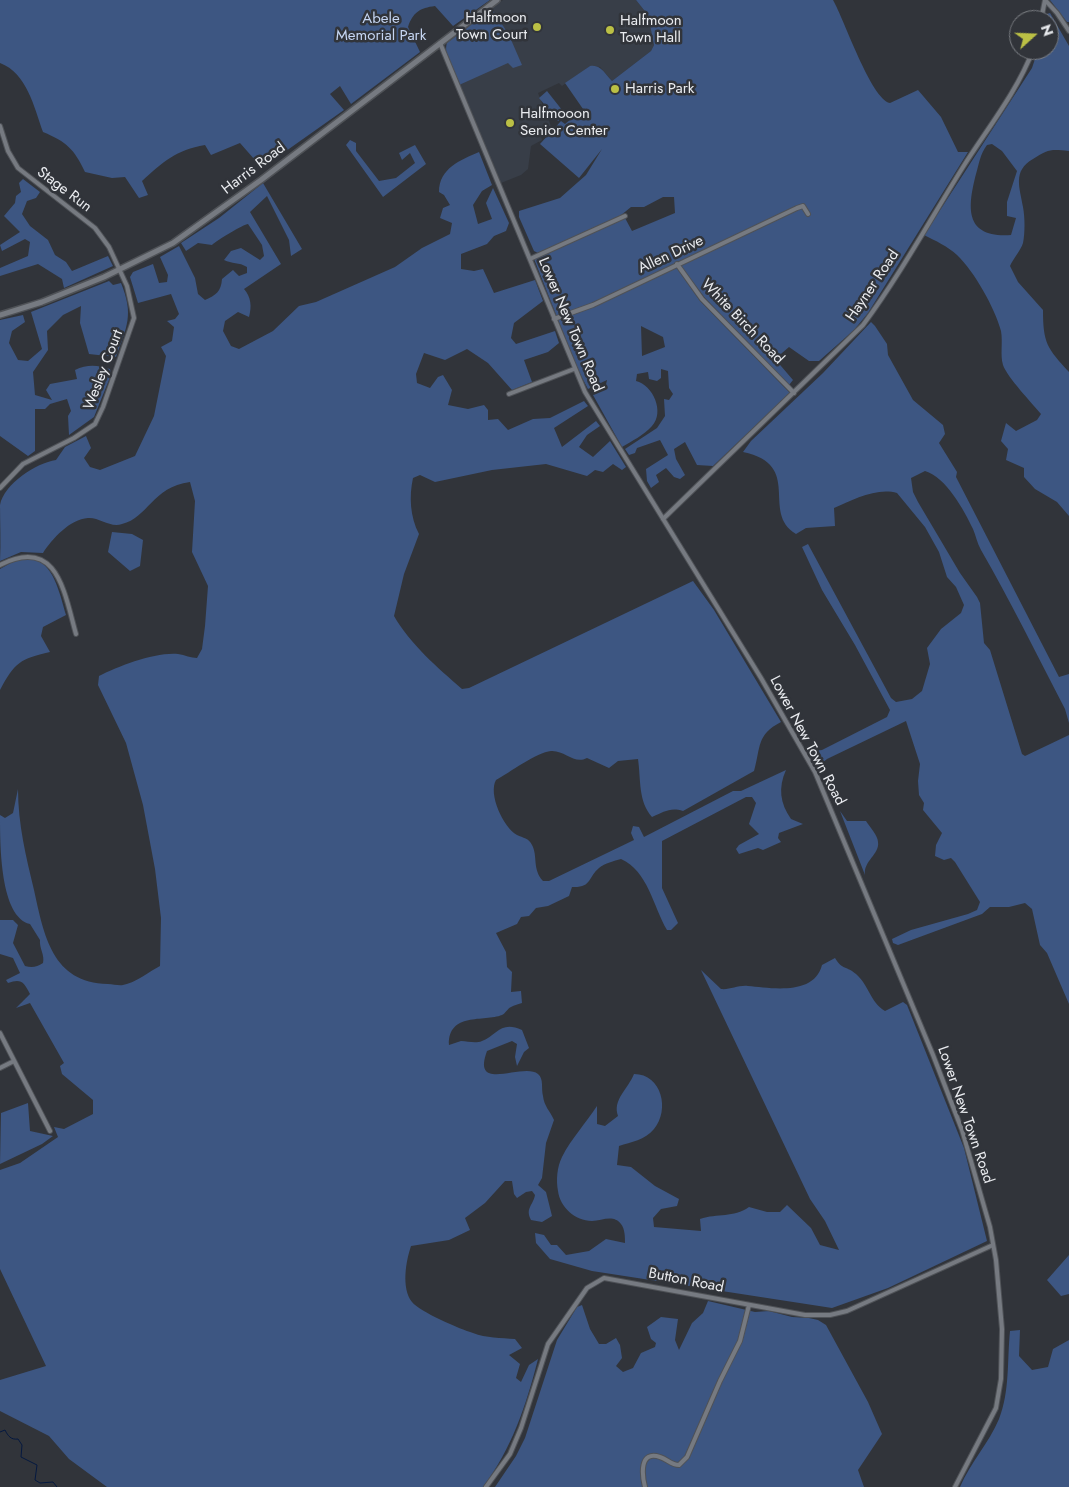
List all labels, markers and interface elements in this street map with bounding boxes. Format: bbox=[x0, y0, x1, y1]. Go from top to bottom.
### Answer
place label: Halfmoon Town Court bbox=[456, 9, 527, 44]
park label: Abele Memorial Park bbox=[336, 10, 426, 45]
north arrow bbox=[1009, 10, 1059, 60]
place label: Halfmoon Town Hall bbox=[620, 12, 682, 47]
marker: Halfmoon Town Court bbox=[531, 21, 543, 33]
text: N bbox=[1036, 22, 1058, 39]
marker: Halfmoon Town Hall bbox=[604, 24, 616, 36]
place label: Harris Park bbox=[625, 80, 694, 98]
marker: Harris Park bbox=[609, 83, 621, 95]
place label: Halfmooon Senior Center bbox=[520, 105, 608, 140]
marker: Halfmooon Senior Center bbox=[504, 117, 516, 129]
street label: Harris Road bbox=[219, 139, 289, 199]
street label: Stage Run bbox=[33, 164, 95, 216]
street label: Allen Drive bbox=[635, 232, 707, 278]
street label: Hayner Road bbox=[843, 247, 903, 325]
street label: Lower New Town Road bbox=[534, 255, 606, 395]
street label: White Birch Road bbox=[697, 276, 787, 368]
street label: Wesley Court bbox=[80, 327, 128, 413]
street label: Lower New Town Road bbox=[765, 673, 849, 809]
street label: Lower New Town Road bbox=[933, 1044, 997, 1186]
street label: Button Road bbox=[647, 1265, 725, 1297]

